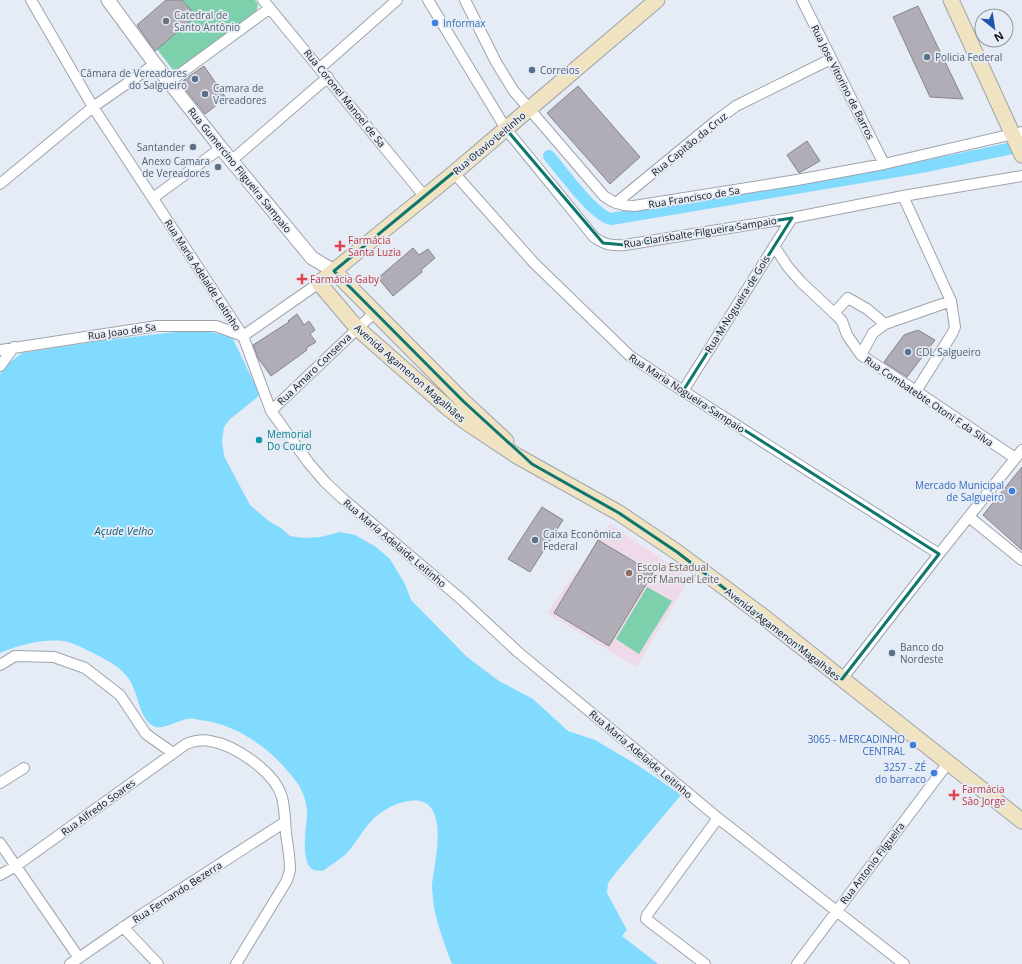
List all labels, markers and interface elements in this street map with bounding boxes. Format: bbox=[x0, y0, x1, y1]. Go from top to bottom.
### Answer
place label: Catedral de Santo Antônio bbox=[174, 8, 240, 34]
north arrow bbox=[974, 8, 1014, 48]
marker: Catedral de Santo Antônio bbox=[161, 16, 171, 26]
place label: Informax bbox=[443, 16, 486, 30]
marker: Informax bbox=[430, 18, 440, 28]
street label: Rua Jose Vitorino de Barros bbox=[808, 22, 878, 142]
text: N bbox=[992, 28, 1007, 46]
street label: Rua Coronel Manoel de Sa bbox=[301, 46, 389, 150]
place label: Policia Federal bbox=[935, 50, 1002, 64]
marker: Policia Federal bbox=[922, 52, 932, 62]
place label: Correios bbox=[540, 63, 580, 77]
marker: Correios bbox=[527, 65, 537, 75]
place label: Câmara de Vereadores do Salgueiro bbox=[80, 66, 187, 92]
marker: Câmara de Vereadores do Salgueiro bbox=[190, 74, 200, 84]
place label: Camara de Vereadores bbox=[213, 81, 267, 107]
marker: Camara de Vereadores bbox=[200, 89, 210, 99]
street label: Rua Gumercino Filgueira Sampaio bbox=[185, 104, 295, 236]
street label: Rua Otavio Leitinho bbox=[450, 108, 528, 178]
street label: Rua Capitão da Cruz bbox=[648, 109, 730, 179]
place label: Santander bbox=[137, 140, 185, 154]
marker: Santander bbox=[188, 142, 198, 152]
place label: Anexo Camara de Vereadores bbox=[142, 154, 210, 180]
marker: Anexo Camara de Vereadores bbox=[213, 162, 223, 172]
street label: Rua Francisco de Sa bbox=[647, 183, 741, 211]
street label: Rua Clarisbalte Filgueira Sampaio bbox=[622, 213, 778, 251]
street label: Rua Maria Adelaide Leitinho bbox=[162, 216, 244, 334]
place label: Farmácia Santa Luzia bbox=[348, 233, 401, 259]
marker: Farmácia Santa Luzia bbox=[335, 241, 345, 251]
street label: Rua M Nogueira de Gois bbox=[701, 252, 773, 355]
place label: Farmácia Gaby bbox=[310, 272, 380, 286]
marker: Farmácia Gaby bbox=[297, 274, 307, 284]
street label: Rua Joao de Sa bbox=[87, 319, 157, 343]
street label: Avenida Agamenon Magalhães bbox=[351, 321, 469, 425]
street label: Rua Amaro Conserva bbox=[274, 330, 354, 408]
place label: CDL Salgueiro bbox=[916, 345, 981, 359]
marker: CDL Salgueiro bbox=[903, 347, 913, 357]
street label: Rua Maria Nogueira Sampaio bbox=[626, 350, 748, 436]
street label: Rua Combatebte Otoni F da Silva bbox=[862, 353, 996, 449]
place label: Memorial Do Couro bbox=[267, 427, 312, 453]
marker: Memorial Do Couro bbox=[254, 435, 264, 445]
place label: Mercado Municipal de Salgueiro bbox=[915, 478, 1004, 504]
marker: Mercado Municipal de Salgueiro bbox=[1007, 486, 1017, 496]
street label: Rua Maria Adelaide Leitinho bbox=[341, 496, 449, 590]
water label: Açude Velho bbox=[93, 523, 154, 538]
place label: Caixa Econômica Federal bbox=[543, 527, 621, 553]
marker: Caixa Econômica Federal bbox=[530, 535, 540, 545]
place label: Escola Estadual Prof Manuel Leite bbox=[637, 560, 720, 586]
marker: Escola Estadual Prof Manuel Leite bbox=[624, 568, 634, 578]
street label: Avenida Agamenon Magalhães bbox=[722, 584, 844, 684]
place label: Banco do Nordeste bbox=[900, 640, 944, 666]
marker: Banco do Nordeste bbox=[887, 648, 897, 658]
street label: Rua Maria Adelaide Leitinho bbox=[587, 707, 695, 801]
place label: 3065 - MERCADINHO CENTRAL bbox=[808, 732, 905, 758]
marker: 3065 - MERCADINHO CENTRAL bbox=[908, 740, 918, 750]
place label: 3257 - ZÉ do barraco bbox=[875, 760, 926, 786]
marker: 3257 - ZÉ do barraco bbox=[929, 768, 939, 778]
street label: Rua Alfredo Soares bbox=[58, 775, 138, 839]
place label: Farmácia São Jorge bbox=[962, 782, 1006, 808]
marker: Farmácia São Jorge bbox=[949, 790, 959, 800]
street label: Rua Antonio Filgueira bbox=[837, 819, 907, 907]
street label: Rua Fernando Bezerra bbox=[130, 858, 224, 926]

